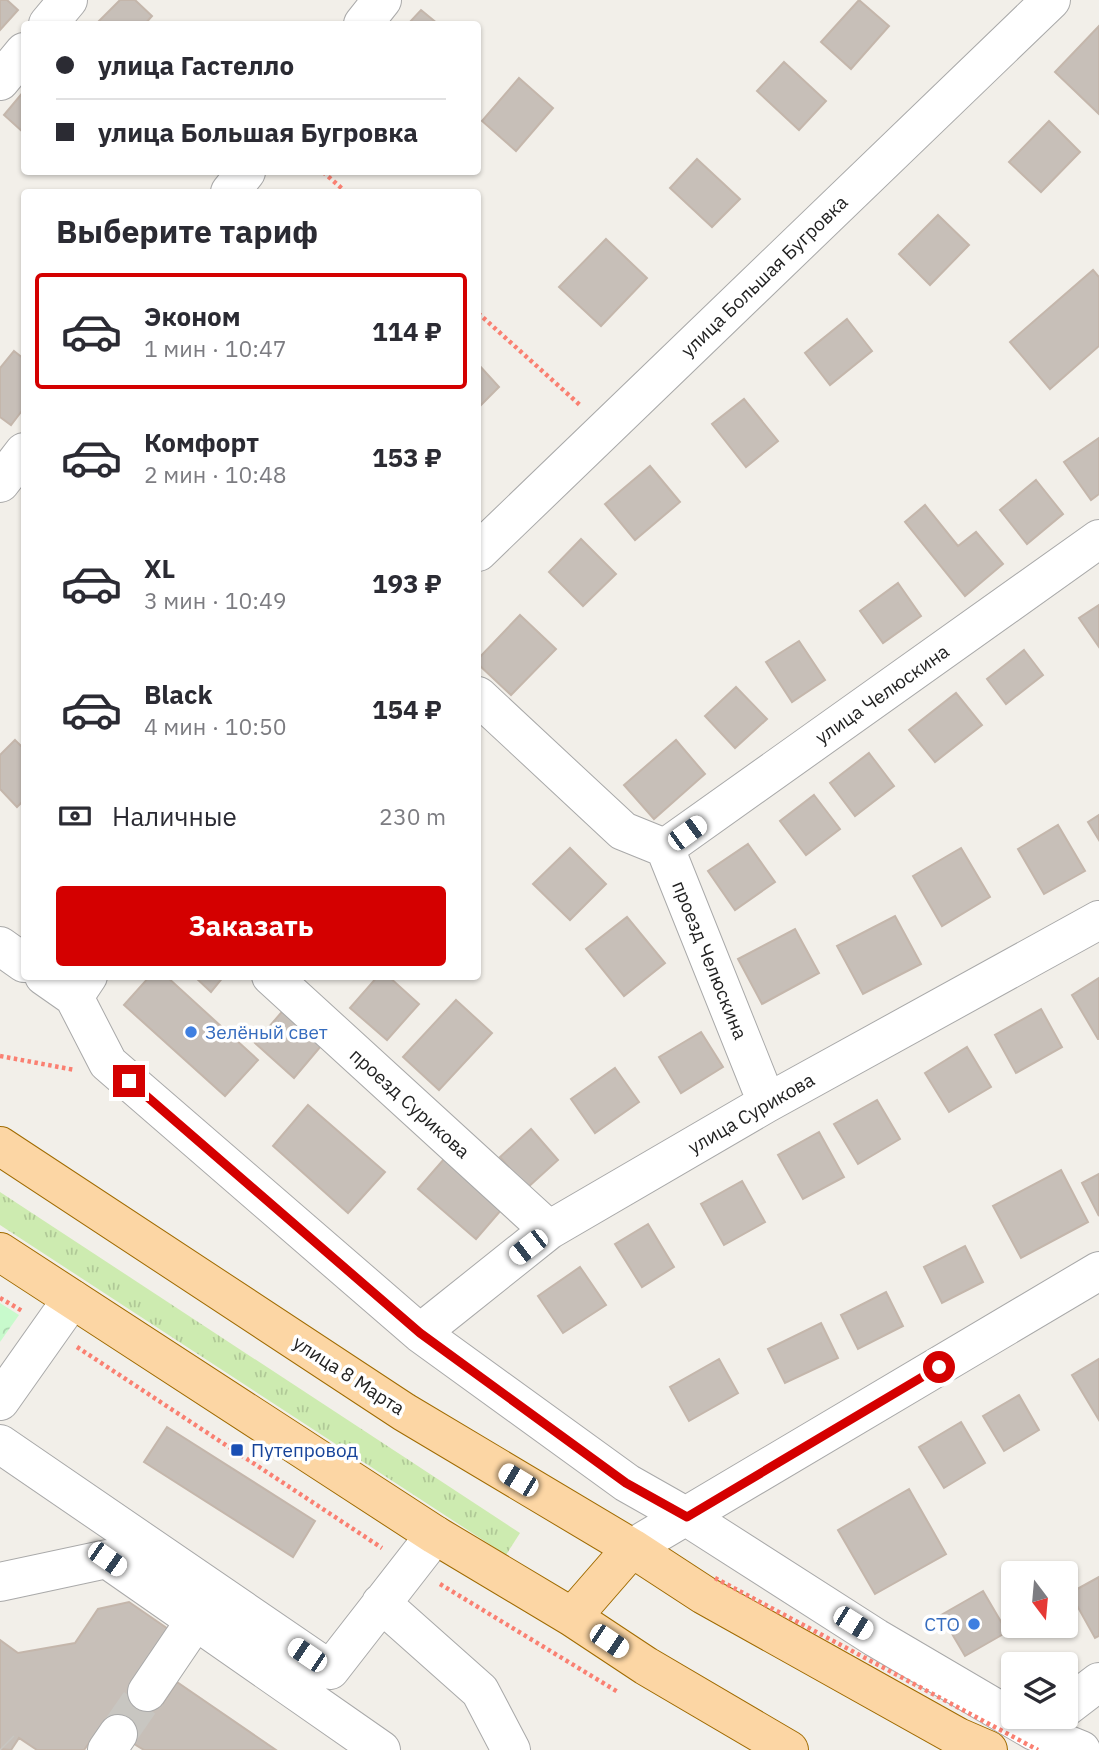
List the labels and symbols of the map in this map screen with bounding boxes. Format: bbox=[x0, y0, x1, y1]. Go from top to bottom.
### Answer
street label: улица Большая Бугровка bbox=[676, 190, 852, 362]
street label: улица Челюскина bbox=[810, 639, 954, 749]
car bbox=[664, 812, 711, 854]
street label: проезд Челюскина bbox=[667, 877, 753, 1043]
place label: Зелёный свет bbox=[205, 1020, 328, 1044]
marker: Зелёный свет bbox=[183, 1024, 199, 1040]
street label: проезд Сурикова bbox=[345, 1043, 475, 1163]
route end bbox=[113, 1065, 145, 1097]
street label: улица Сурикова bbox=[683, 1067, 819, 1159]
car bbox=[505, 1226, 552, 1268]
street label: улица 8 Марта bbox=[289, 1330, 409, 1420]
route start bbox=[923, 1351, 955, 1383]
place label: Путепровод bbox=[251, 1438, 358, 1462]
marker: Путепровод bbox=[229, 1442, 245, 1458]
car bbox=[495, 1460, 542, 1500]
car bbox=[84, 1538, 131, 1580]
north arrow bbox=[1001, 1561, 1078, 1638]
car bbox=[830, 1603, 877, 1643]
place label: СТО bbox=[924, 1612, 960, 1636]
marker: СТО bbox=[966, 1616, 982, 1632]
car bbox=[586, 1621, 633, 1661]
car bbox=[284, 1635, 331, 1675]

